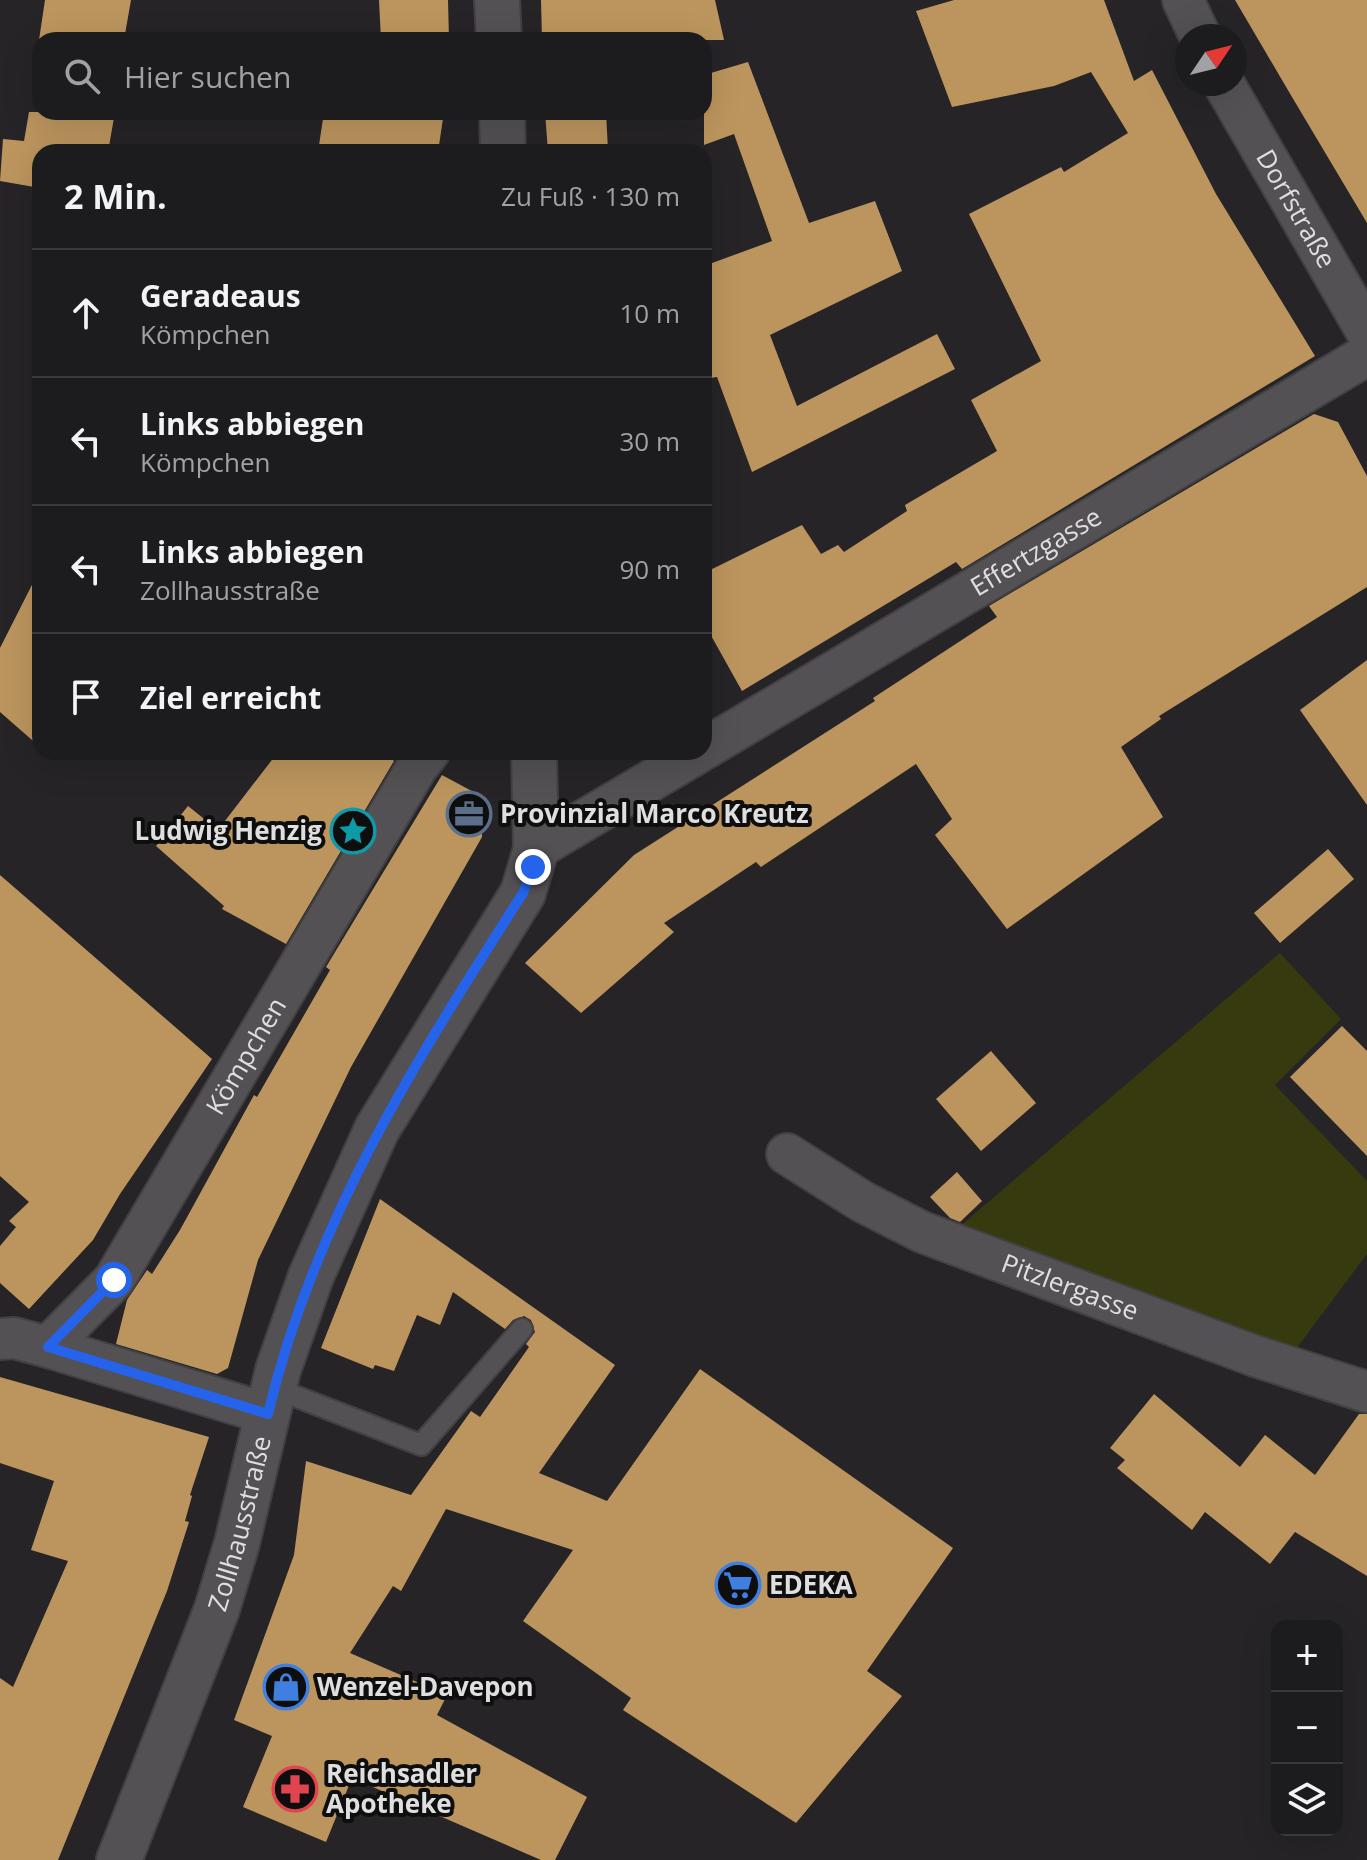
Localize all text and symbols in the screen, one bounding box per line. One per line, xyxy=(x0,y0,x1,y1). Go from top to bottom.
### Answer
north arrow xyxy=(1175,24,1247,96)
search box xyxy=(32,32,712,120)
icon: search xyxy=(60,54,104,98)
text: Hier suchen xyxy=(124,56,291,97)
street label: Dorfstraße xyxy=(1248,142,1345,274)
text: 2 Min. xyxy=(64,173,167,219)
text: Zu Fuß · 130 m xyxy=(501,178,680,214)
text: Geradeaus xyxy=(140,275,301,316)
icon: ahead xyxy=(64,291,108,335)
text: 10 m xyxy=(619,295,680,331)
text: Kömpchen xyxy=(140,316,270,352)
text: Links abbiegen xyxy=(140,403,365,444)
icon: left xyxy=(64,419,108,463)
text: 30 m xyxy=(619,423,680,459)
text: Kömpchen xyxy=(140,444,270,480)
street label: Effertzgasse xyxy=(963,498,1108,604)
text: Links abbiegen xyxy=(140,531,365,572)
icon: left xyxy=(64,547,108,591)
text: 90 m xyxy=(619,551,680,587)
text: Zollhausstraße xyxy=(140,572,320,608)
icon: arrive xyxy=(64,675,108,719)
text: Ziel erreicht xyxy=(140,677,321,718)
office icon: Provinzial Marco Kreutz xyxy=(445,790,493,838)
place label: Provinzial Marco Kreutz xyxy=(500,795,809,831)
place icon: Ludwig Henzig xyxy=(329,807,377,855)
place label: Ludwig Henzig xyxy=(134,812,322,848)
route end xyxy=(515,849,551,885)
street label: Kömpchen xyxy=(197,990,294,1121)
street label: Pitzlergasse xyxy=(997,1244,1144,1328)
route start xyxy=(96,1262,132,1298)
street label: Zollhausstraße xyxy=(198,1432,279,1615)
supermarket icon: EDEKA xyxy=(714,1561,762,1609)
place label: EDEKA xyxy=(769,1566,853,1602)
map controls xyxy=(1271,1620,1343,1836)
button: + xyxy=(1271,1620,1343,1692)
shop icon: Wenzel-Davepon xyxy=(262,1663,310,1711)
place label: Wenzel-Davepon xyxy=(317,1668,534,1704)
button: − xyxy=(1271,1692,1343,1764)
place label: Reichsadler Apotheke xyxy=(326,1755,477,1821)
button: layers xyxy=(1271,1764,1343,1836)
pharmacy icon: Reichsadler Apotheke xyxy=(271,1765,319,1813)

